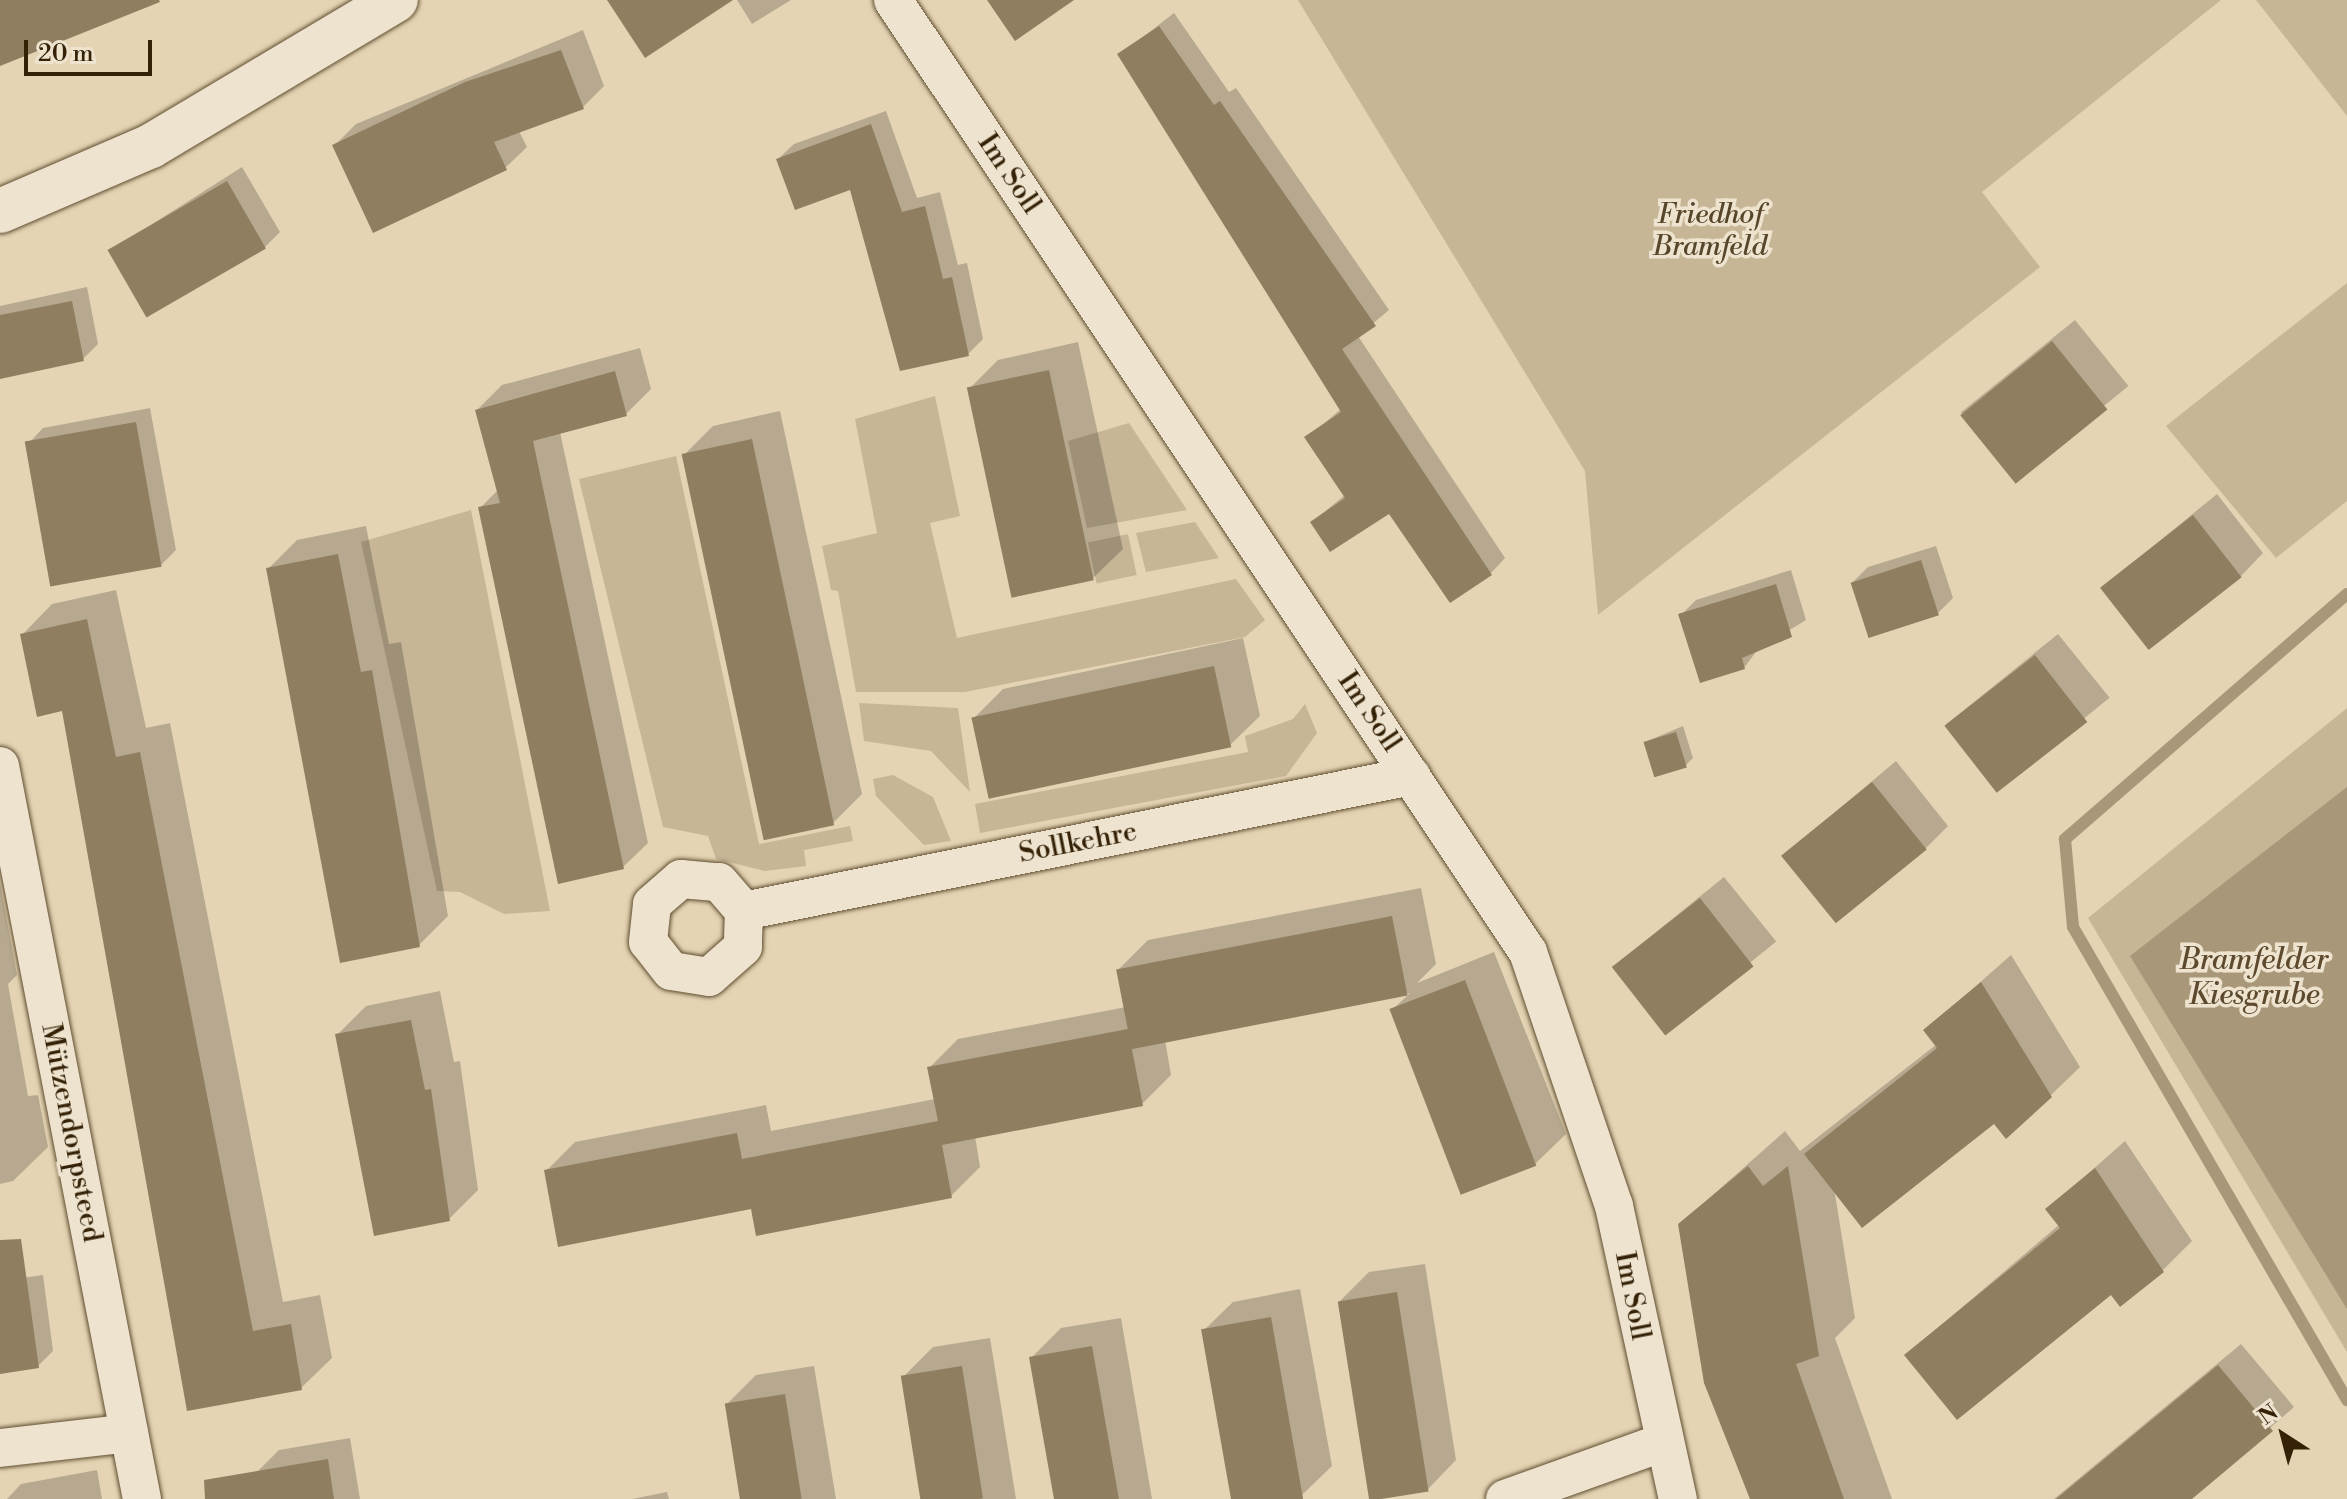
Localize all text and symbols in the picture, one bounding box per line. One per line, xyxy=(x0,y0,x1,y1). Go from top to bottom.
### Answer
scale bar xyxy=(28,24,156,74)
text: 20 m xyxy=(38,39,94,69)
street label: Im Soll xyxy=(970,128,1048,220)
park label: Friedhof Bramfeld xyxy=(1653,198,1767,264)
street label: Im Soll xyxy=(1330,666,1408,758)
street label: Sollkehre xyxy=(1016,815,1140,871)
water label: Bramfelder Kiesgrube xyxy=(2179,942,2329,1012)
street label: Mützendorpsteed xyxy=(33,1021,109,1245)
street label: Im Soll xyxy=(1607,1249,1657,1343)
north arrow xyxy=(2243,1395,2323,1475)
text: N xyxy=(2254,1399,2284,1431)

